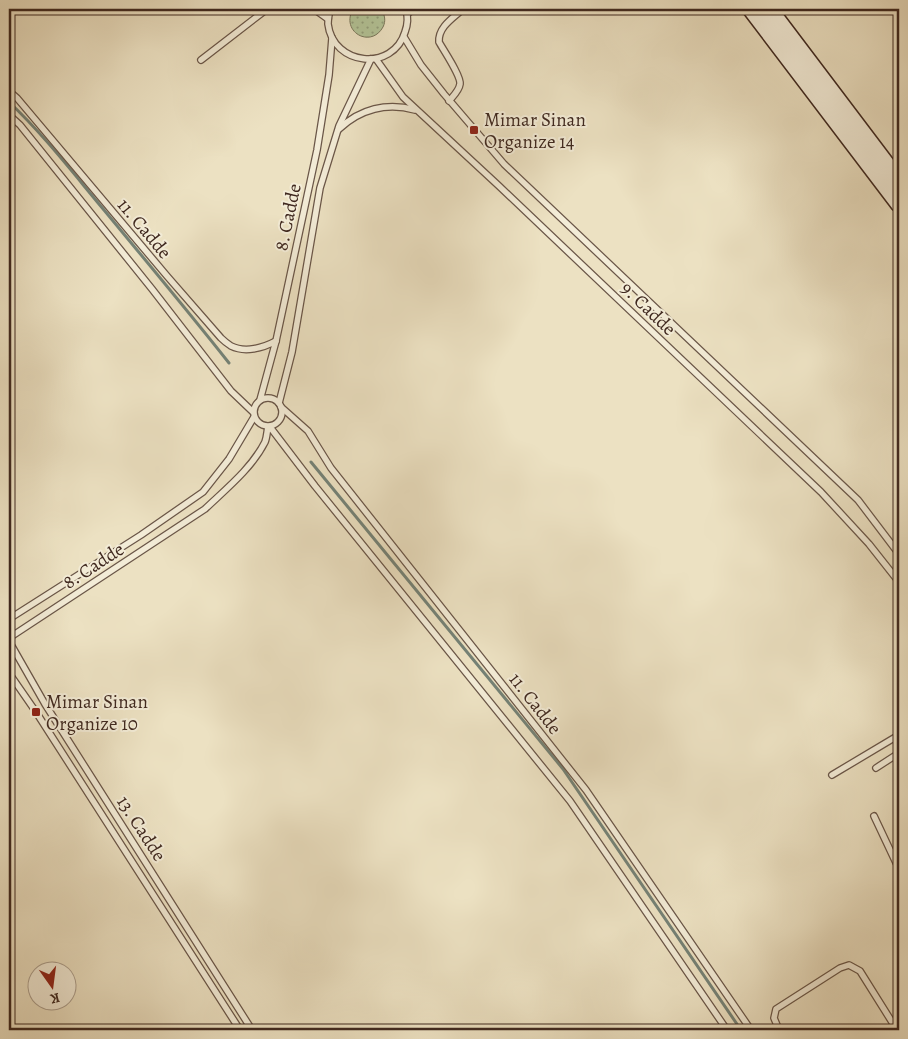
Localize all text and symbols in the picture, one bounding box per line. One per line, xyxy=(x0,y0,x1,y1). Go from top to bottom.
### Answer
place label: Mimar Sinan Organize 14 xyxy=(484,107,586,155)
marker: Mimar Sinan Organize 14 xyxy=(468,124,480,136)
street label: 8. Cadde xyxy=(268,181,308,253)
street label: 11. Cadde xyxy=(111,193,177,265)
street label: 9. Cadde xyxy=(615,276,682,342)
street label: 8. Cadde xyxy=(58,536,129,595)
street label: 11. Cadde xyxy=(503,667,568,740)
place label: Mimar Sinan Organize 10 xyxy=(46,689,148,737)
marker: Mimar Sinan Organize 10 xyxy=(30,706,42,718)
street label: 13. Cadde xyxy=(110,791,172,866)
north arrow xyxy=(28,962,78,1012)
text: K xyxy=(47,988,62,1009)

